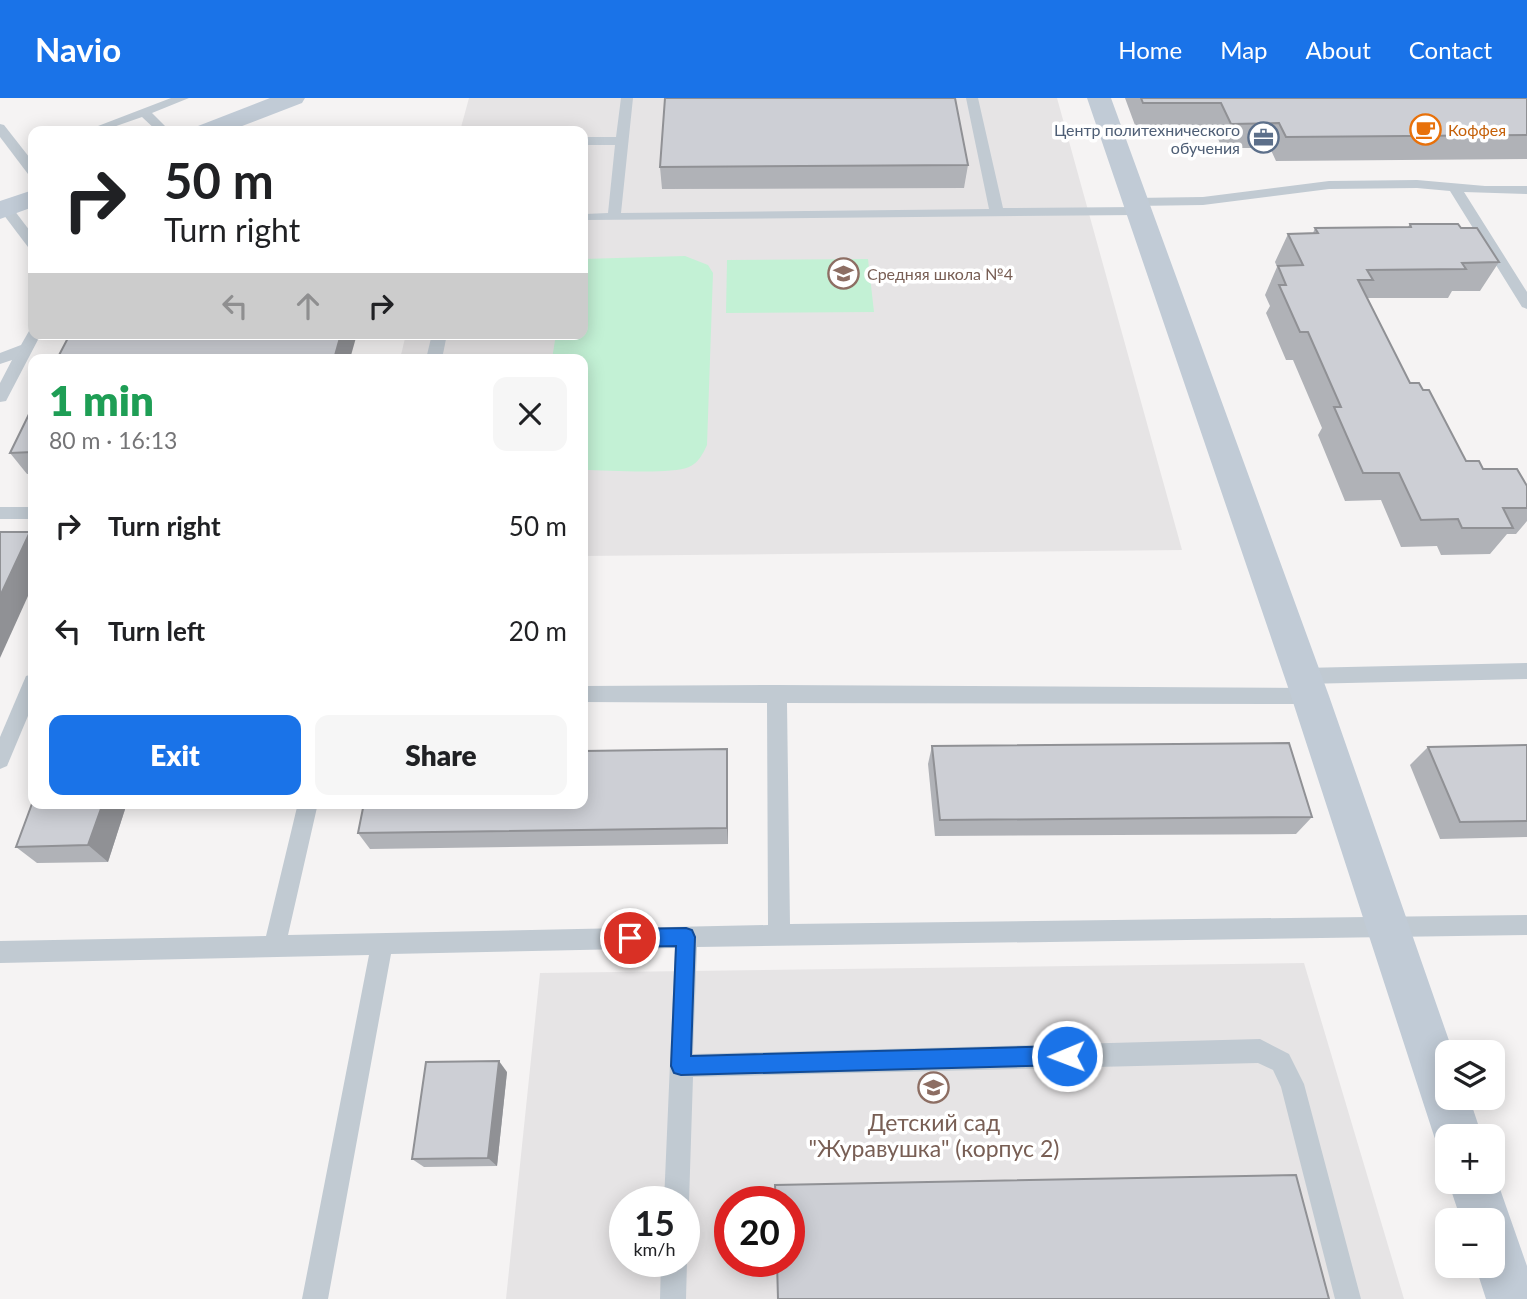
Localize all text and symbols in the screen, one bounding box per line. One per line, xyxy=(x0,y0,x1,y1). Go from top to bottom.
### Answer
text: Navio xyxy=(35,29,121,69)
text: Home xyxy=(1118,35,1182,64)
text: Map xyxy=(1220,35,1268,64)
text: About xyxy=(1306,35,1371,64)
text: Contact xyxy=(1409,35,1492,64)
cafe icon: Коффея xyxy=(1408,112,1442,146)
place label: Центр политехнического обучения xyxy=(1054,120,1240,157)
place label: Коффея xyxy=(1448,120,1506,139)
office icon: Центр политехнического обучения xyxy=(1246,121,1280,155)
text: 50 m xyxy=(164,151,274,209)
icon: right xyxy=(49,154,140,245)
text: Turn right xyxy=(164,210,300,249)
school or university icon: Средняя школа №4 xyxy=(827,256,861,290)
place label: Средняя школа №4 xyxy=(867,264,1013,283)
icon: left xyxy=(216,287,254,325)
icon: ahead xyxy=(289,287,327,325)
icon: right xyxy=(362,287,400,325)
text: 1 min xyxy=(49,375,154,425)
button: close xyxy=(493,377,567,451)
text: 80 m · 16:13 xyxy=(49,426,177,454)
icon: right xyxy=(49,507,87,545)
text: Turn right xyxy=(108,510,221,542)
text: 50 m xyxy=(509,510,567,542)
icon: left xyxy=(49,612,87,650)
text: Turn left xyxy=(108,615,205,647)
text: 20 m xyxy=(509,615,567,647)
button: Exit xyxy=(49,715,301,795)
button: Share xyxy=(315,715,567,795)
pin xyxy=(600,908,660,968)
icon: arrive xyxy=(611,919,649,957)
position arrow xyxy=(1030,1019,1104,1093)
map controls xyxy=(1435,1040,1505,1278)
button: layers xyxy=(1435,1040,1505,1110)
school or university icon: Детский сад "Журавушка" (корпус 2) xyxy=(917,1071,951,1105)
place label: Детский сад "Журавушка" (корпус 2) xyxy=(809,1108,1059,1162)
button: + xyxy=(1435,1124,1505,1194)
speed limit sign: 20 xyxy=(714,1186,805,1277)
text: 15 xyxy=(634,1201,675,1243)
button: − xyxy=(1435,1208,1505,1278)
text: km/h xyxy=(633,1238,676,1260)

